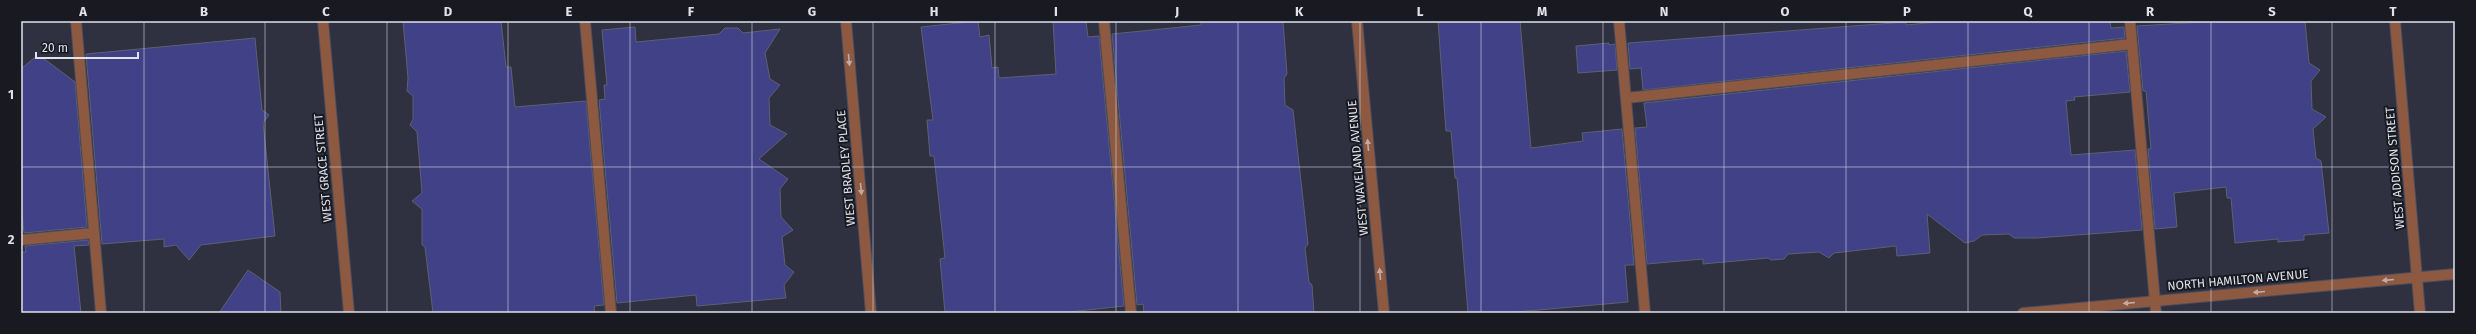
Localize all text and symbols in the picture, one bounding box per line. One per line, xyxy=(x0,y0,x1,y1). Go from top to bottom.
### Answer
text: A xyxy=(78,4,87,19)
text: B xyxy=(200,4,208,19)
text: C xyxy=(322,4,330,19)
text: D xyxy=(444,4,453,19)
text: E xyxy=(566,4,573,19)
text: F xyxy=(688,4,695,19)
text: G xyxy=(808,4,816,19)
text: H xyxy=(930,4,938,19)
text: I xyxy=(1054,4,1058,19)
text: J xyxy=(1174,4,1179,19)
text: K xyxy=(1295,4,1304,19)
text: L xyxy=(1417,4,1424,19)
text: M xyxy=(1537,4,1547,19)
text: N xyxy=(1660,4,1668,19)
text: O xyxy=(1781,4,1790,19)
text: P xyxy=(1903,4,1911,19)
text: Q xyxy=(2024,4,2034,19)
text: R xyxy=(2146,4,2155,19)
text: S xyxy=(2268,4,2276,19)
text: T xyxy=(2389,4,2397,19)
scale bar xyxy=(36,34,138,60)
text: 20 m xyxy=(42,41,68,55)
one-way arrow xyxy=(846,54,853,66)
text: 1 xyxy=(8,87,14,102)
street label: WEST WAVELAND AVENUE xyxy=(1345,100,1371,236)
street label: WEST ADDISON STREET xyxy=(2383,105,2407,230)
street label: WEST BRADLEY PLACE xyxy=(834,110,858,226)
street label: WEST GRACE STREET xyxy=(311,113,335,223)
one-way arrow xyxy=(1365,139,1372,151)
one-way arrow xyxy=(857,183,864,195)
text: 2 xyxy=(8,232,15,247)
street label: NORTH HAMILTON AVENUE xyxy=(2167,267,2309,293)
one-way arrow xyxy=(1377,268,1383,280)
one-way arrow xyxy=(2382,277,2394,283)
one-way arrow xyxy=(2253,288,2265,295)
one-way arrow xyxy=(2123,300,2135,307)

